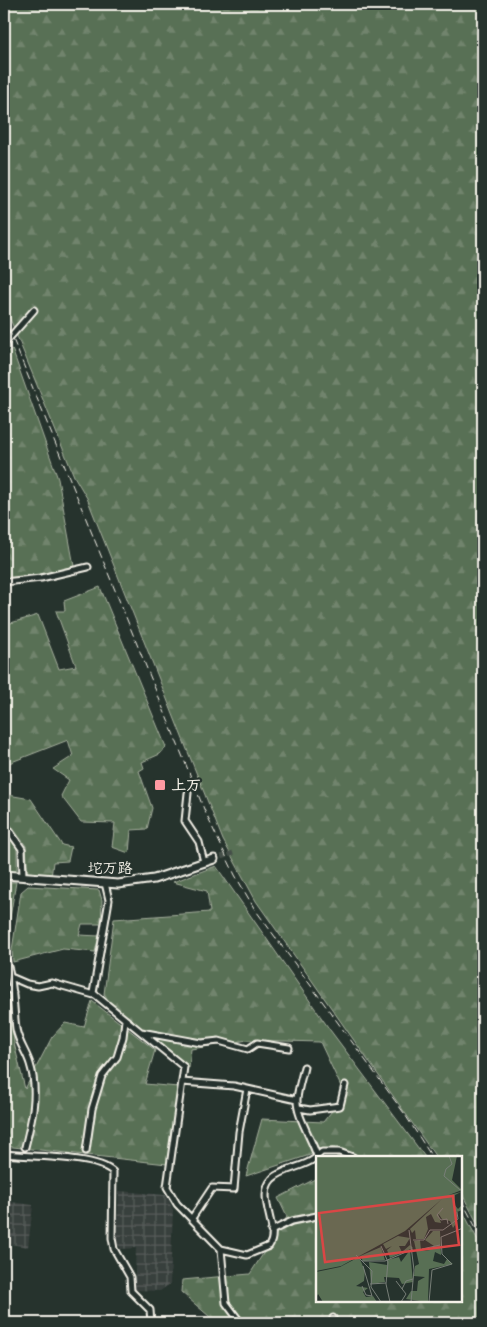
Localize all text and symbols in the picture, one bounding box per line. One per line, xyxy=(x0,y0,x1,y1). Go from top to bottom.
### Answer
place label: 上万 xyxy=(171,774,201,794)
marker: 上万 xyxy=(153,778,167,792)
street label: 坨万路 xyxy=(87,857,133,877)
inset map xyxy=(316,1156,462,1302)

